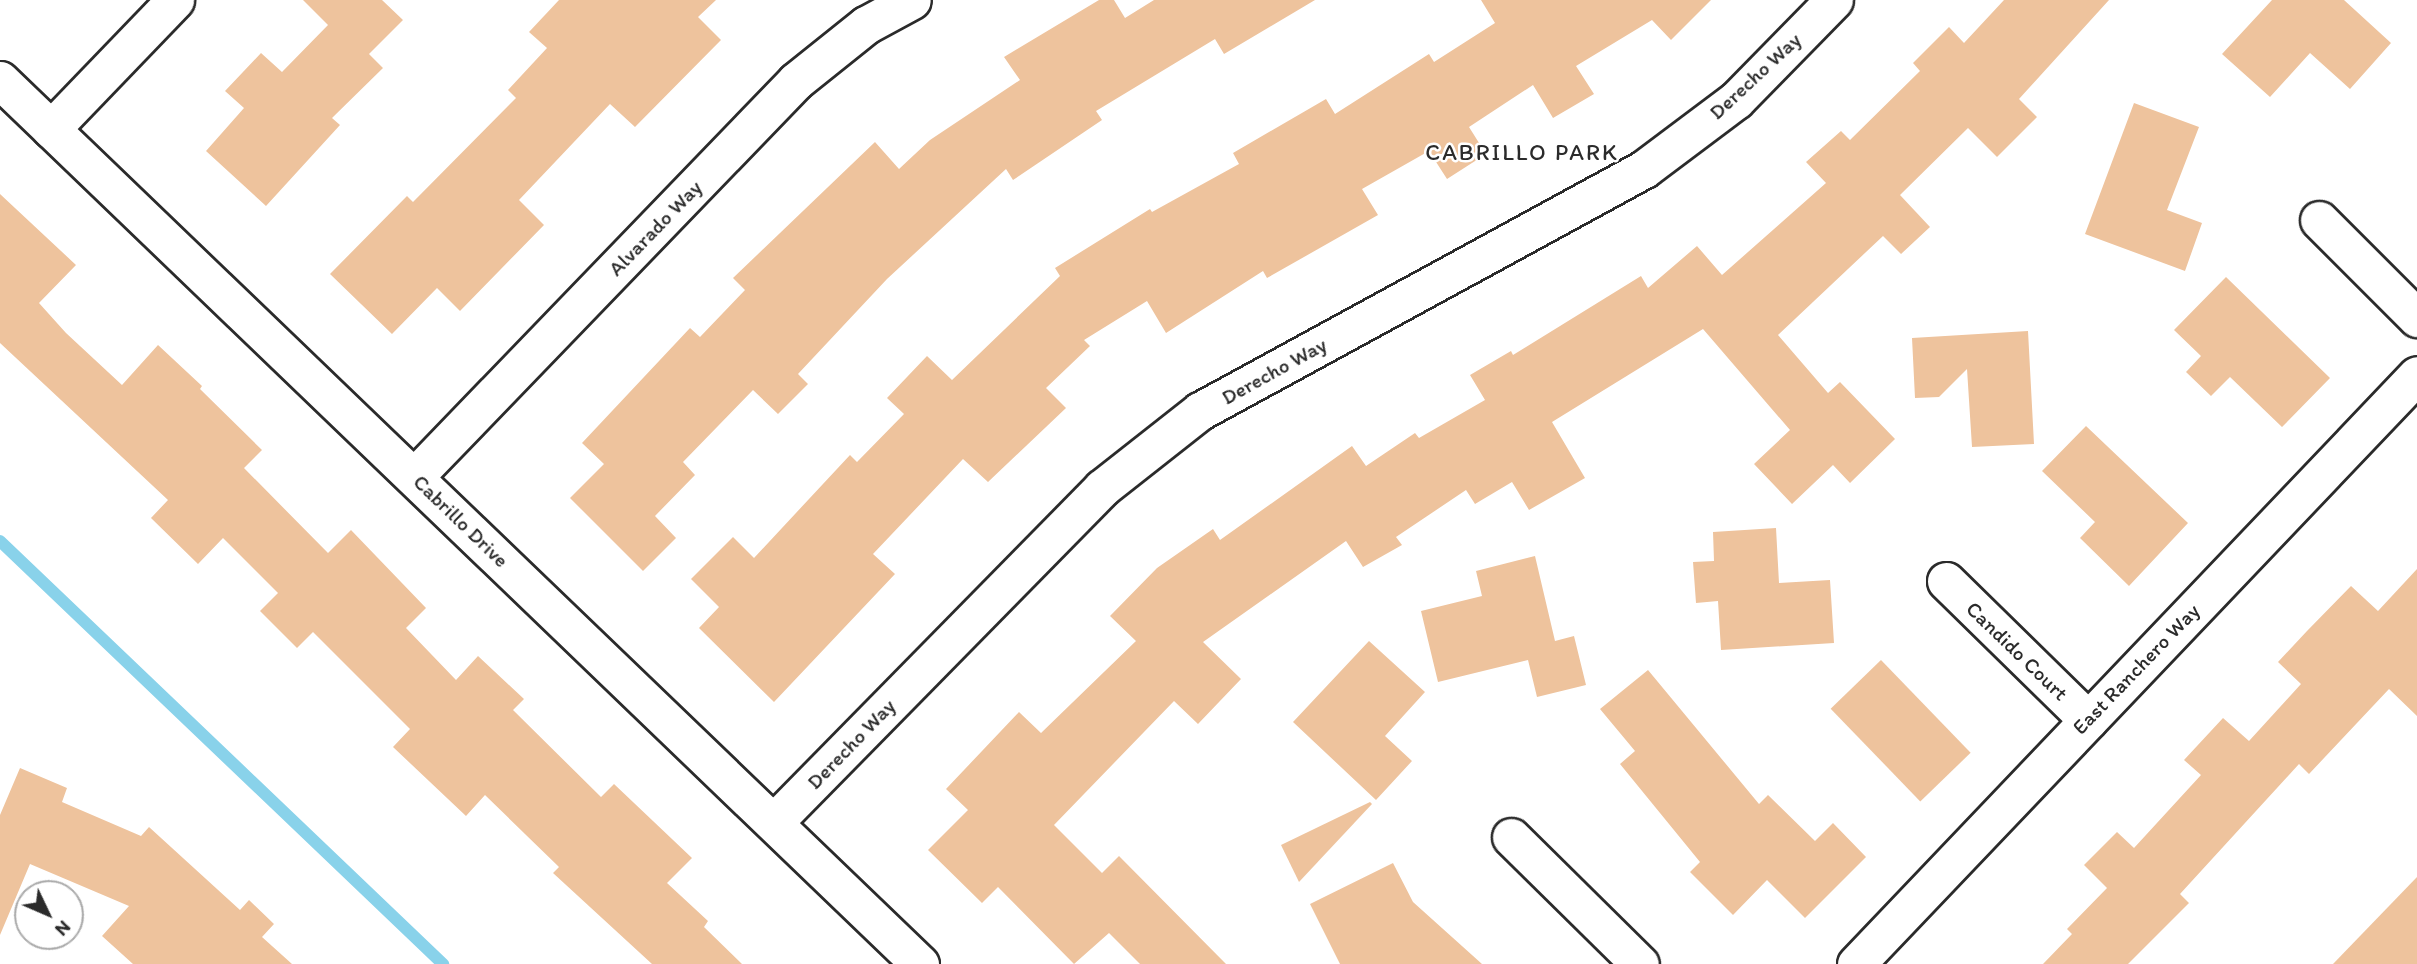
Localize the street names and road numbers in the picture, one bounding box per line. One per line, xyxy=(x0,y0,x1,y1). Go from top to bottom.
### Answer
street label: Derecho Way xyxy=(1704,27,1806,125)
street label: Alvarado Way xyxy=(603,175,707,281)
street label: Derecho Way xyxy=(1217,332,1331,410)
street label: Cabrillo Drive xyxy=(408,469,514,573)
street label: Candido Court xyxy=(1961,596,2073,706)
street label: East Ranchero Way xyxy=(2067,598,2205,740)
street label: Derecho Way xyxy=(802,693,900,795)

